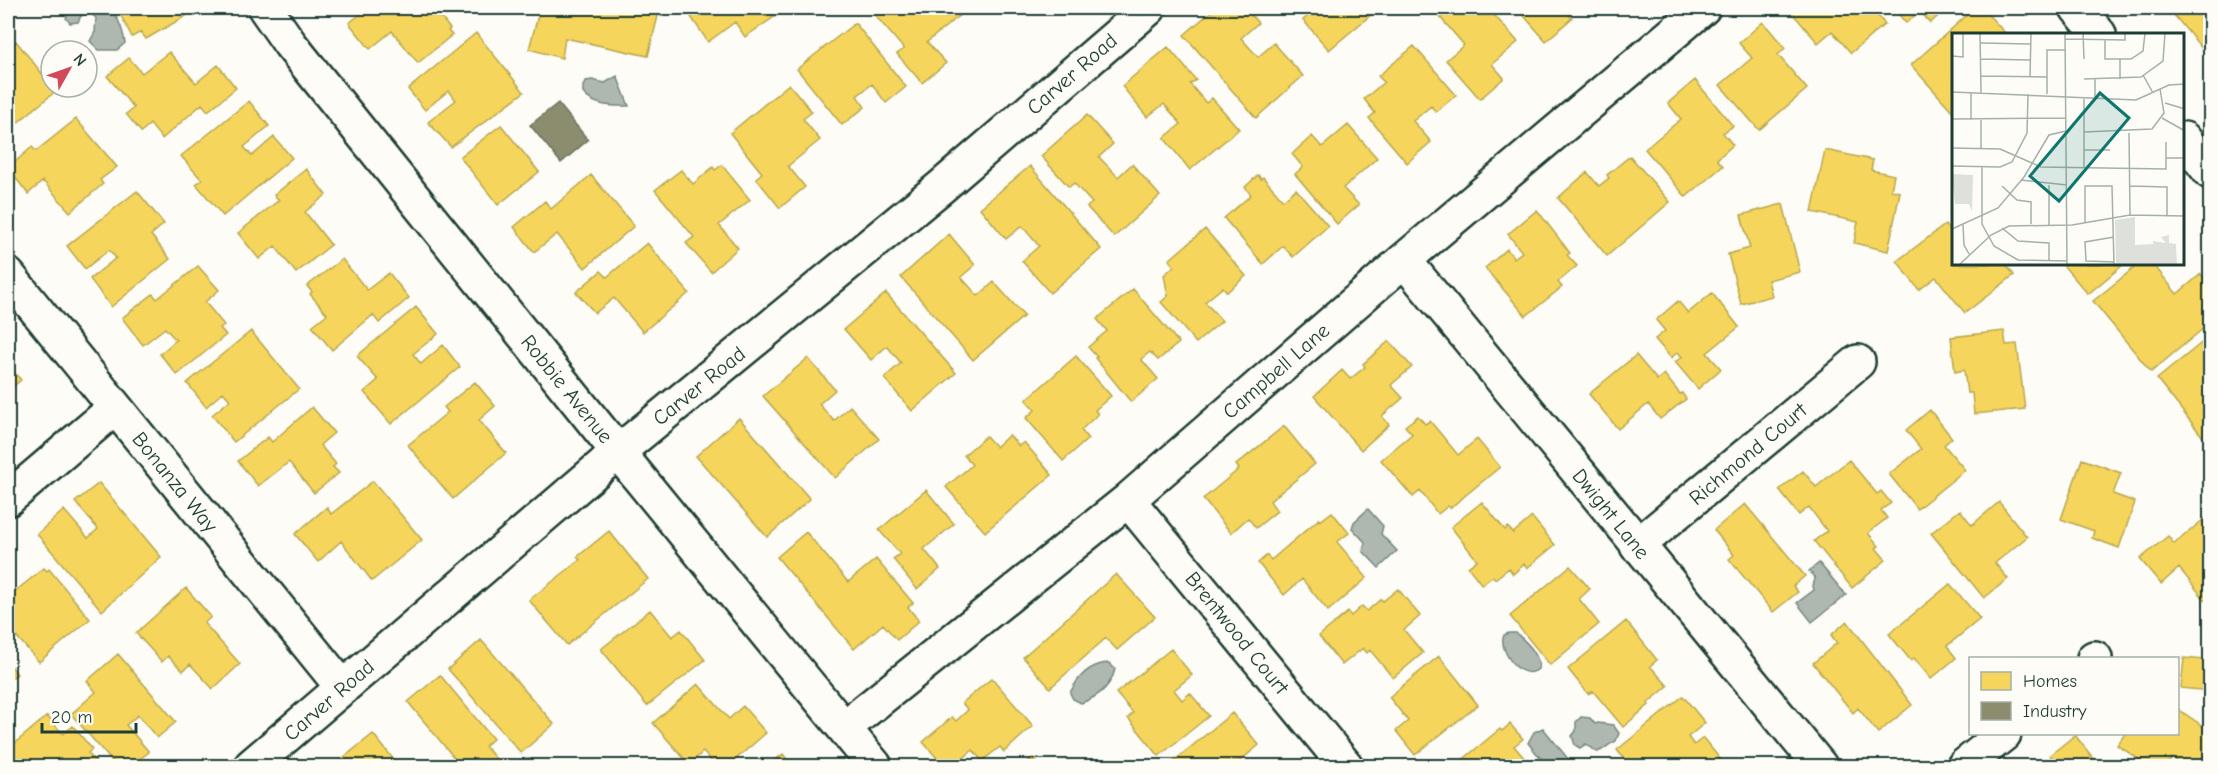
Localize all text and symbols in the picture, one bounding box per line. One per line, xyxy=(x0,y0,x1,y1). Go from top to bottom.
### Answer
street label: Carver Road xyxy=(1022,28,1122,120)
inset map xyxy=(1952,33,2185,266)
north arrow xyxy=(39,39,99,99)
text: N xyxy=(69,50,90,70)
street label: Campbell Lane xyxy=(1218,318,1334,424)
street label: Robbie Avenue xyxy=(516,330,618,448)
street label: Carver Road xyxy=(648,342,750,430)
street label: Richmond Court xyxy=(1684,397,1812,510)
street label: Bonanza Way xyxy=(127,427,223,537)
street label: Dwight Lane xyxy=(1567,464,1655,564)
street label: Brentwood Court xyxy=(1180,567,1294,700)
street label: Carver Road xyxy=(279,654,379,746)
legend xyxy=(1969,657,2179,735)
text: Homes xyxy=(2023,671,2077,692)
scale bar xyxy=(42,696,136,734)
text: Industry xyxy=(2023,701,2088,722)
text: 20 m xyxy=(51,707,92,728)

